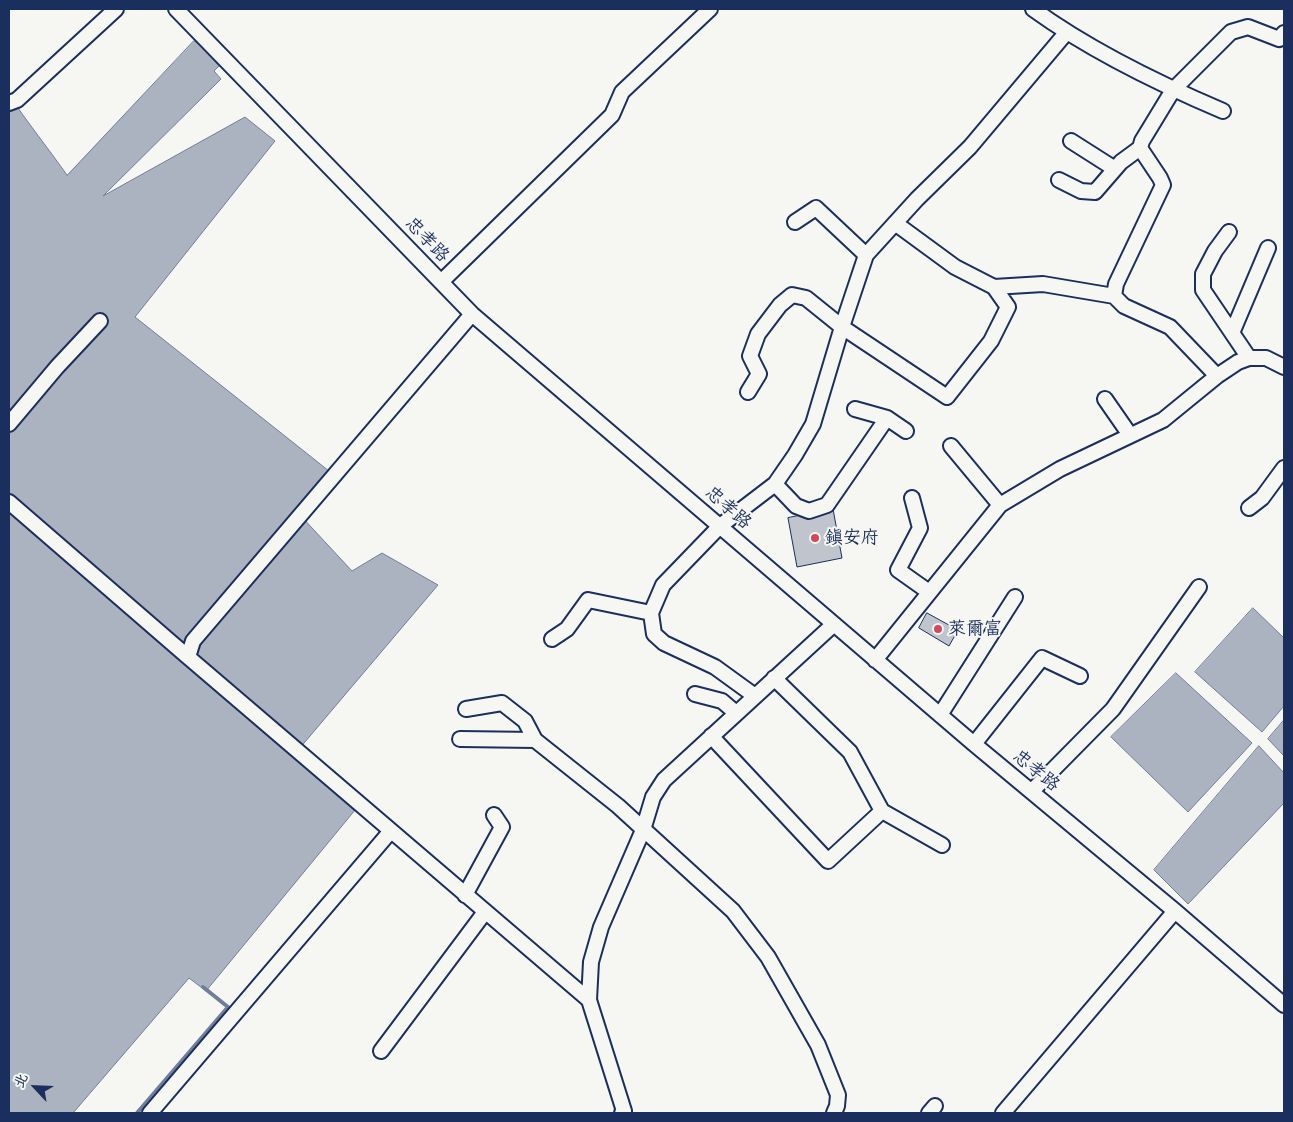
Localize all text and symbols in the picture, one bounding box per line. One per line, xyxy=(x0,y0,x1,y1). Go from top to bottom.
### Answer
street label: 忠孝路 xyxy=(400,213,454,267)
street label: 忠孝路 xyxy=(701,482,755,534)
place label: 鎮安府 xyxy=(825,527,879,549)
marker: 鎮安府 xyxy=(809,532,821,544)
place label: 萊爾富 xyxy=(948,618,1002,640)
marker: 萊爾富 xyxy=(932,623,944,635)
street label: 忠孝路 xyxy=(1008,746,1064,796)
north arrow xyxy=(10,1062,60,1112)
text: 北 xyxy=(10,1071,32,1090)

